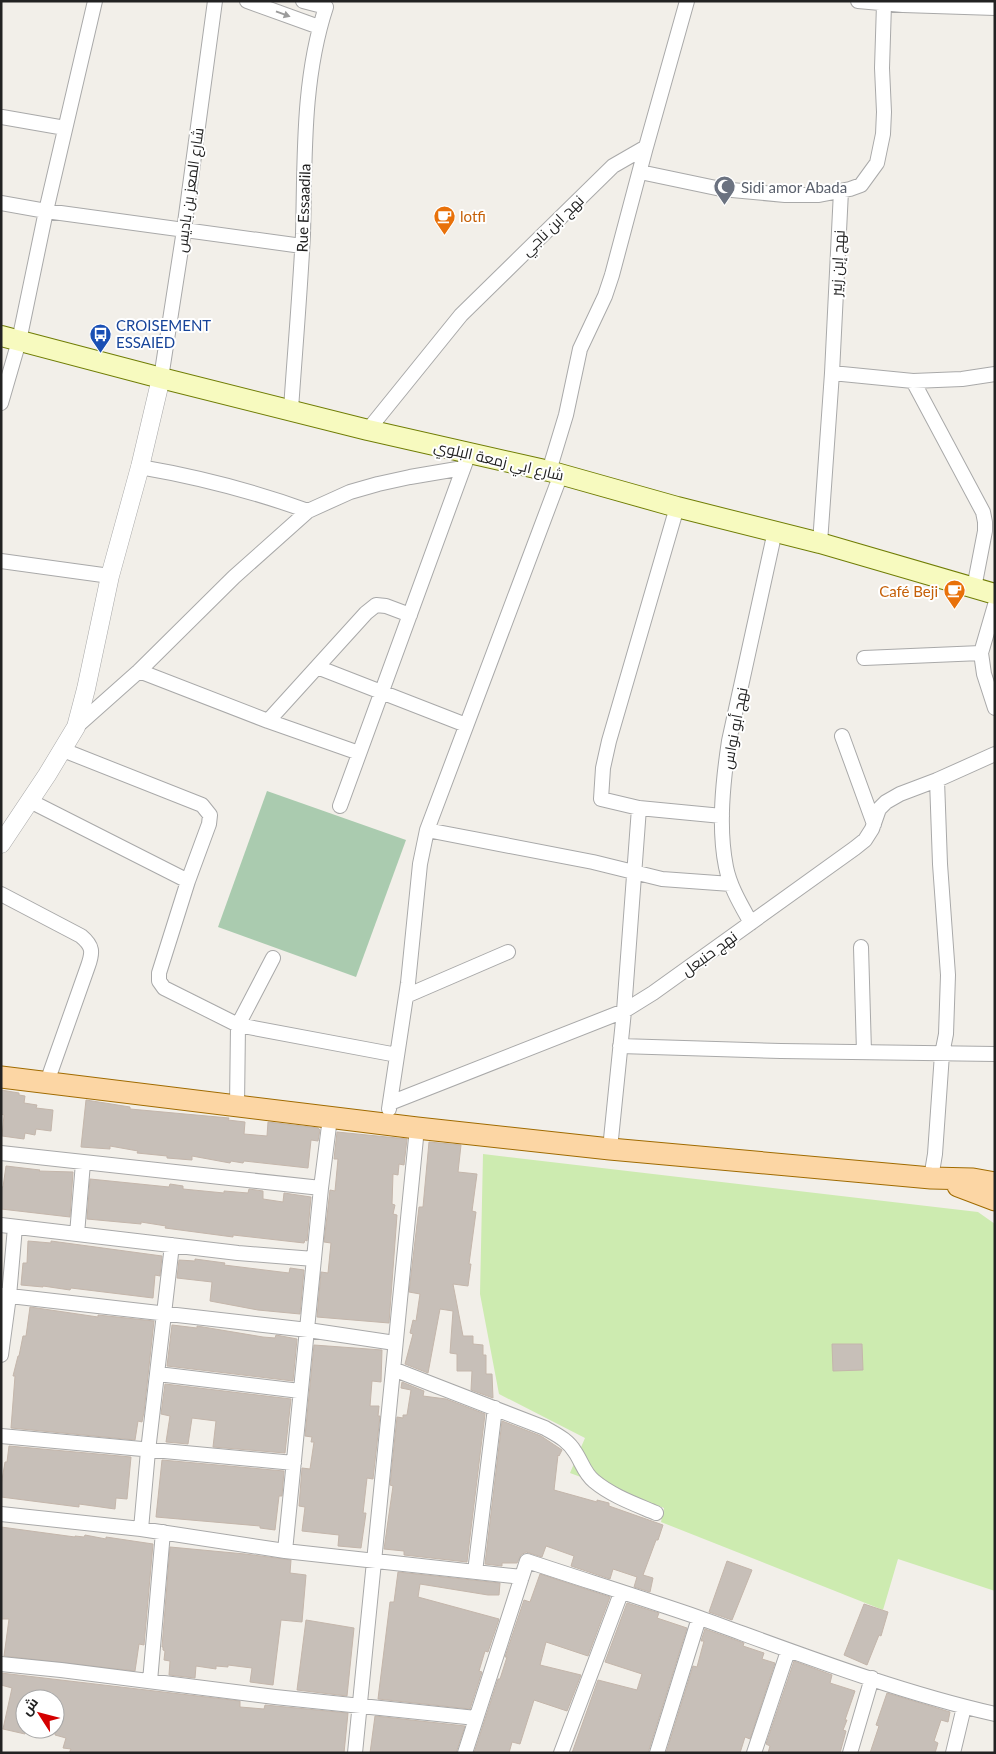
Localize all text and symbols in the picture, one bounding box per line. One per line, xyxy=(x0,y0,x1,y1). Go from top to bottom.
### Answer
one-way arrow xyxy=(276,10,291,18)
street label: شارع المعز بن باديس xyxy=(171,126,210,254)
street label: Rue Essaadila xyxy=(292,163,314,253)
mosque icon: Sidi amor Abada xyxy=(713,175,737,206)
place label: Sidi amor Abada xyxy=(741,178,847,196)
street label: نهج ابن ناجي xyxy=(517,191,590,262)
cafe icon: lotfi xyxy=(432,204,456,235)
place label: lotfi xyxy=(460,207,486,225)
street label: نهج إبن زبير xyxy=(826,229,851,298)
place label: CROISEMENT ESSAIED xyxy=(116,316,211,351)
bus stop icon: CROISEMENT ESSAIED xyxy=(88,322,112,353)
street label: شارع ابي زمعة البلوي xyxy=(431,436,566,488)
cafe icon: Café Beji xyxy=(942,579,966,610)
place label: Café Beji xyxy=(879,582,938,600)
street label: نهج أبو نواس xyxy=(717,686,754,771)
street label: نهج حنبعل xyxy=(678,927,742,982)
north arrow xyxy=(15,1689,65,1739)
text: ش xyxy=(17,1694,42,1719)

